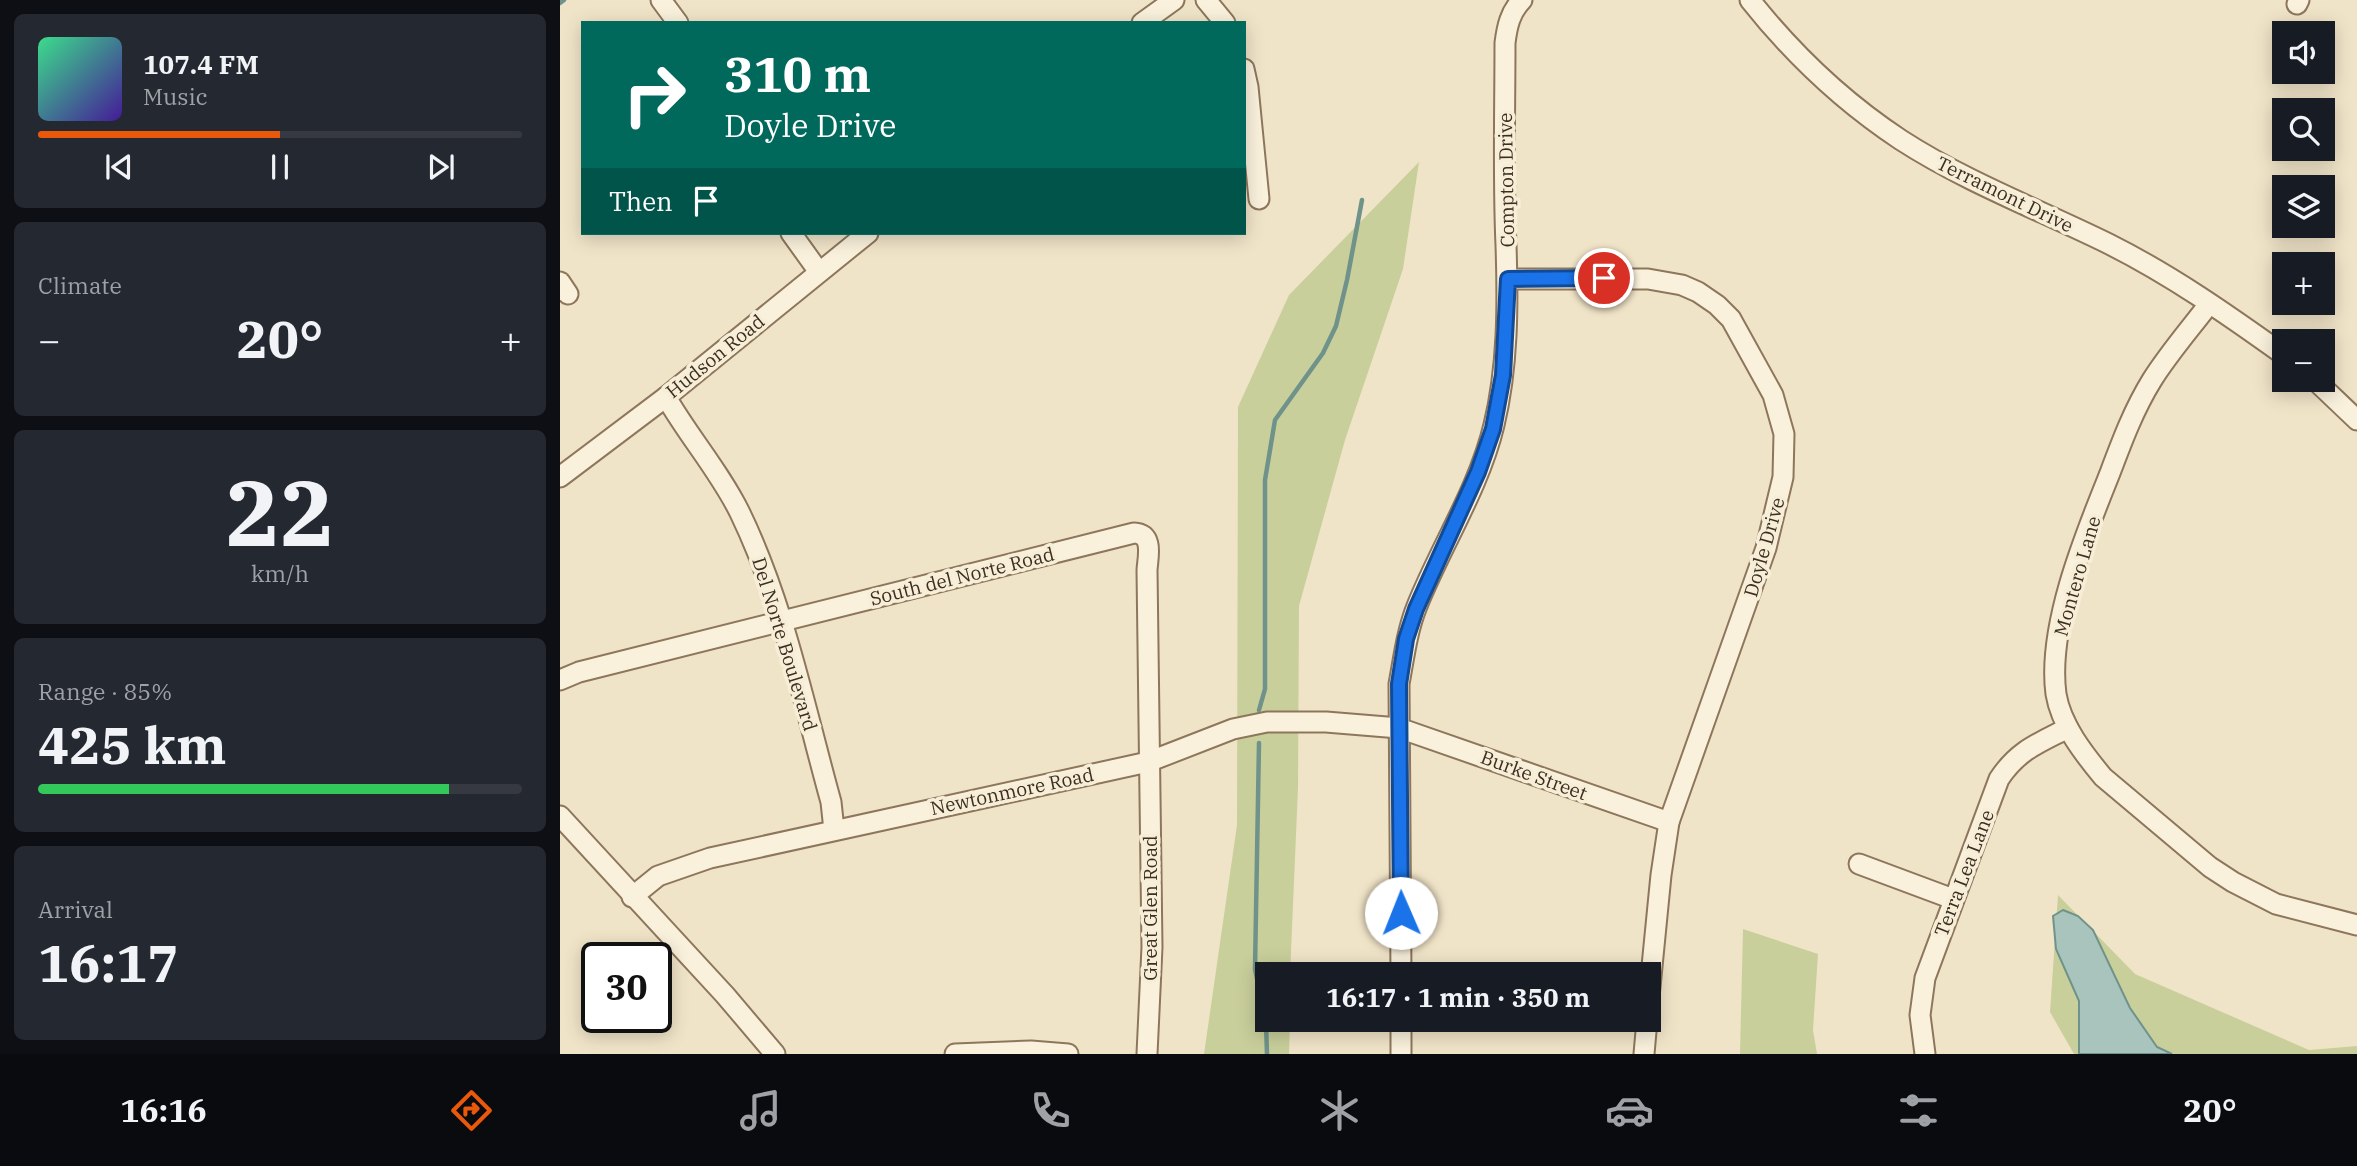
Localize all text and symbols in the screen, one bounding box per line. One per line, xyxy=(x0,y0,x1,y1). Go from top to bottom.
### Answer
map controls xyxy=(2272,21,2335,392)
button: sound xyxy=(2272,21,2335,84)
text: 310 m xyxy=(724,42,871,105)
text: 107.4 FM xyxy=(143,47,259,81)
icon: right xyxy=(609,49,700,140)
text: Music xyxy=(143,81,208,111)
button: search xyxy=(2272,98,2335,161)
text: Doyle Drive xyxy=(724,104,897,146)
street label: Compton Drive xyxy=(1493,113,1519,247)
icon: previous xyxy=(100,148,138,186)
icon: pause xyxy=(261,148,299,186)
icon: next xyxy=(422,148,460,186)
street label: Terramont Drive xyxy=(1933,151,2077,237)
button: layers xyxy=(2272,175,2335,238)
icon: arrive xyxy=(687,182,725,220)
text: Then xyxy=(609,184,673,218)
pin xyxy=(1574,248,1634,308)
button: + xyxy=(2272,252,2335,315)
icon: arrive xyxy=(1585,259,1623,297)
text: Climate xyxy=(38,270,122,300)
text: 20° xyxy=(237,305,323,372)
street label: Hudson Road xyxy=(661,309,769,403)
text: − xyxy=(38,315,61,364)
text: + xyxy=(499,315,522,364)
button: − xyxy=(2272,329,2335,392)
text: 22 xyxy=(225,453,335,571)
street label: Doyle Drive xyxy=(1738,494,1790,600)
street label: Montero Lane xyxy=(2048,513,2106,639)
street label: South del Norte Road xyxy=(867,541,1057,611)
street label: Del Norte Boulevard xyxy=(747,554,823,734)
text: km/h xyxy=(251,558,309,588)
text: Range · 85% xyxy=(38,676,172,706)
text: 425 km xyxy=(38,711,227,778)
street label: Burke Street xyxy=(1478,745,1591,805)
street label: Newtonmore Road xyxy=(928,762,1096,820)
street label: Terra Lea Lane xyxy=(1929,806,1999,940)
street label: Great Glen Road xyxy=(1138,835,1162,981)
position arrow xyxy=(1364,876,1438,950)
text: Arrival xyxy=(38,894,113,924)
text: 16:17 xyxy=(38,929,179,996)
speed limit sign: 30 xyxy=(581,942,672,1033)
text: 16:17 · 1 min · 350 m xyxy=(1326,980,1590,1014)
icon: directions xyxy=(447,1086,496,1135)
icon: music xyxy=(736,1086,785,1135)
icon: phone xyxy=(1026,1086,1075,1135)
icon: climate xyxy=(1315,1086,1364,1135)
icon: car xyxy=(1605,1086,1654,1135)
icon: filters xyxy=(1894,1086,1943,1135)
text: 16:16 xyxy=(120,1089,207,1131)
text: 20° xyxy=(2183,1089,2237,1131)

